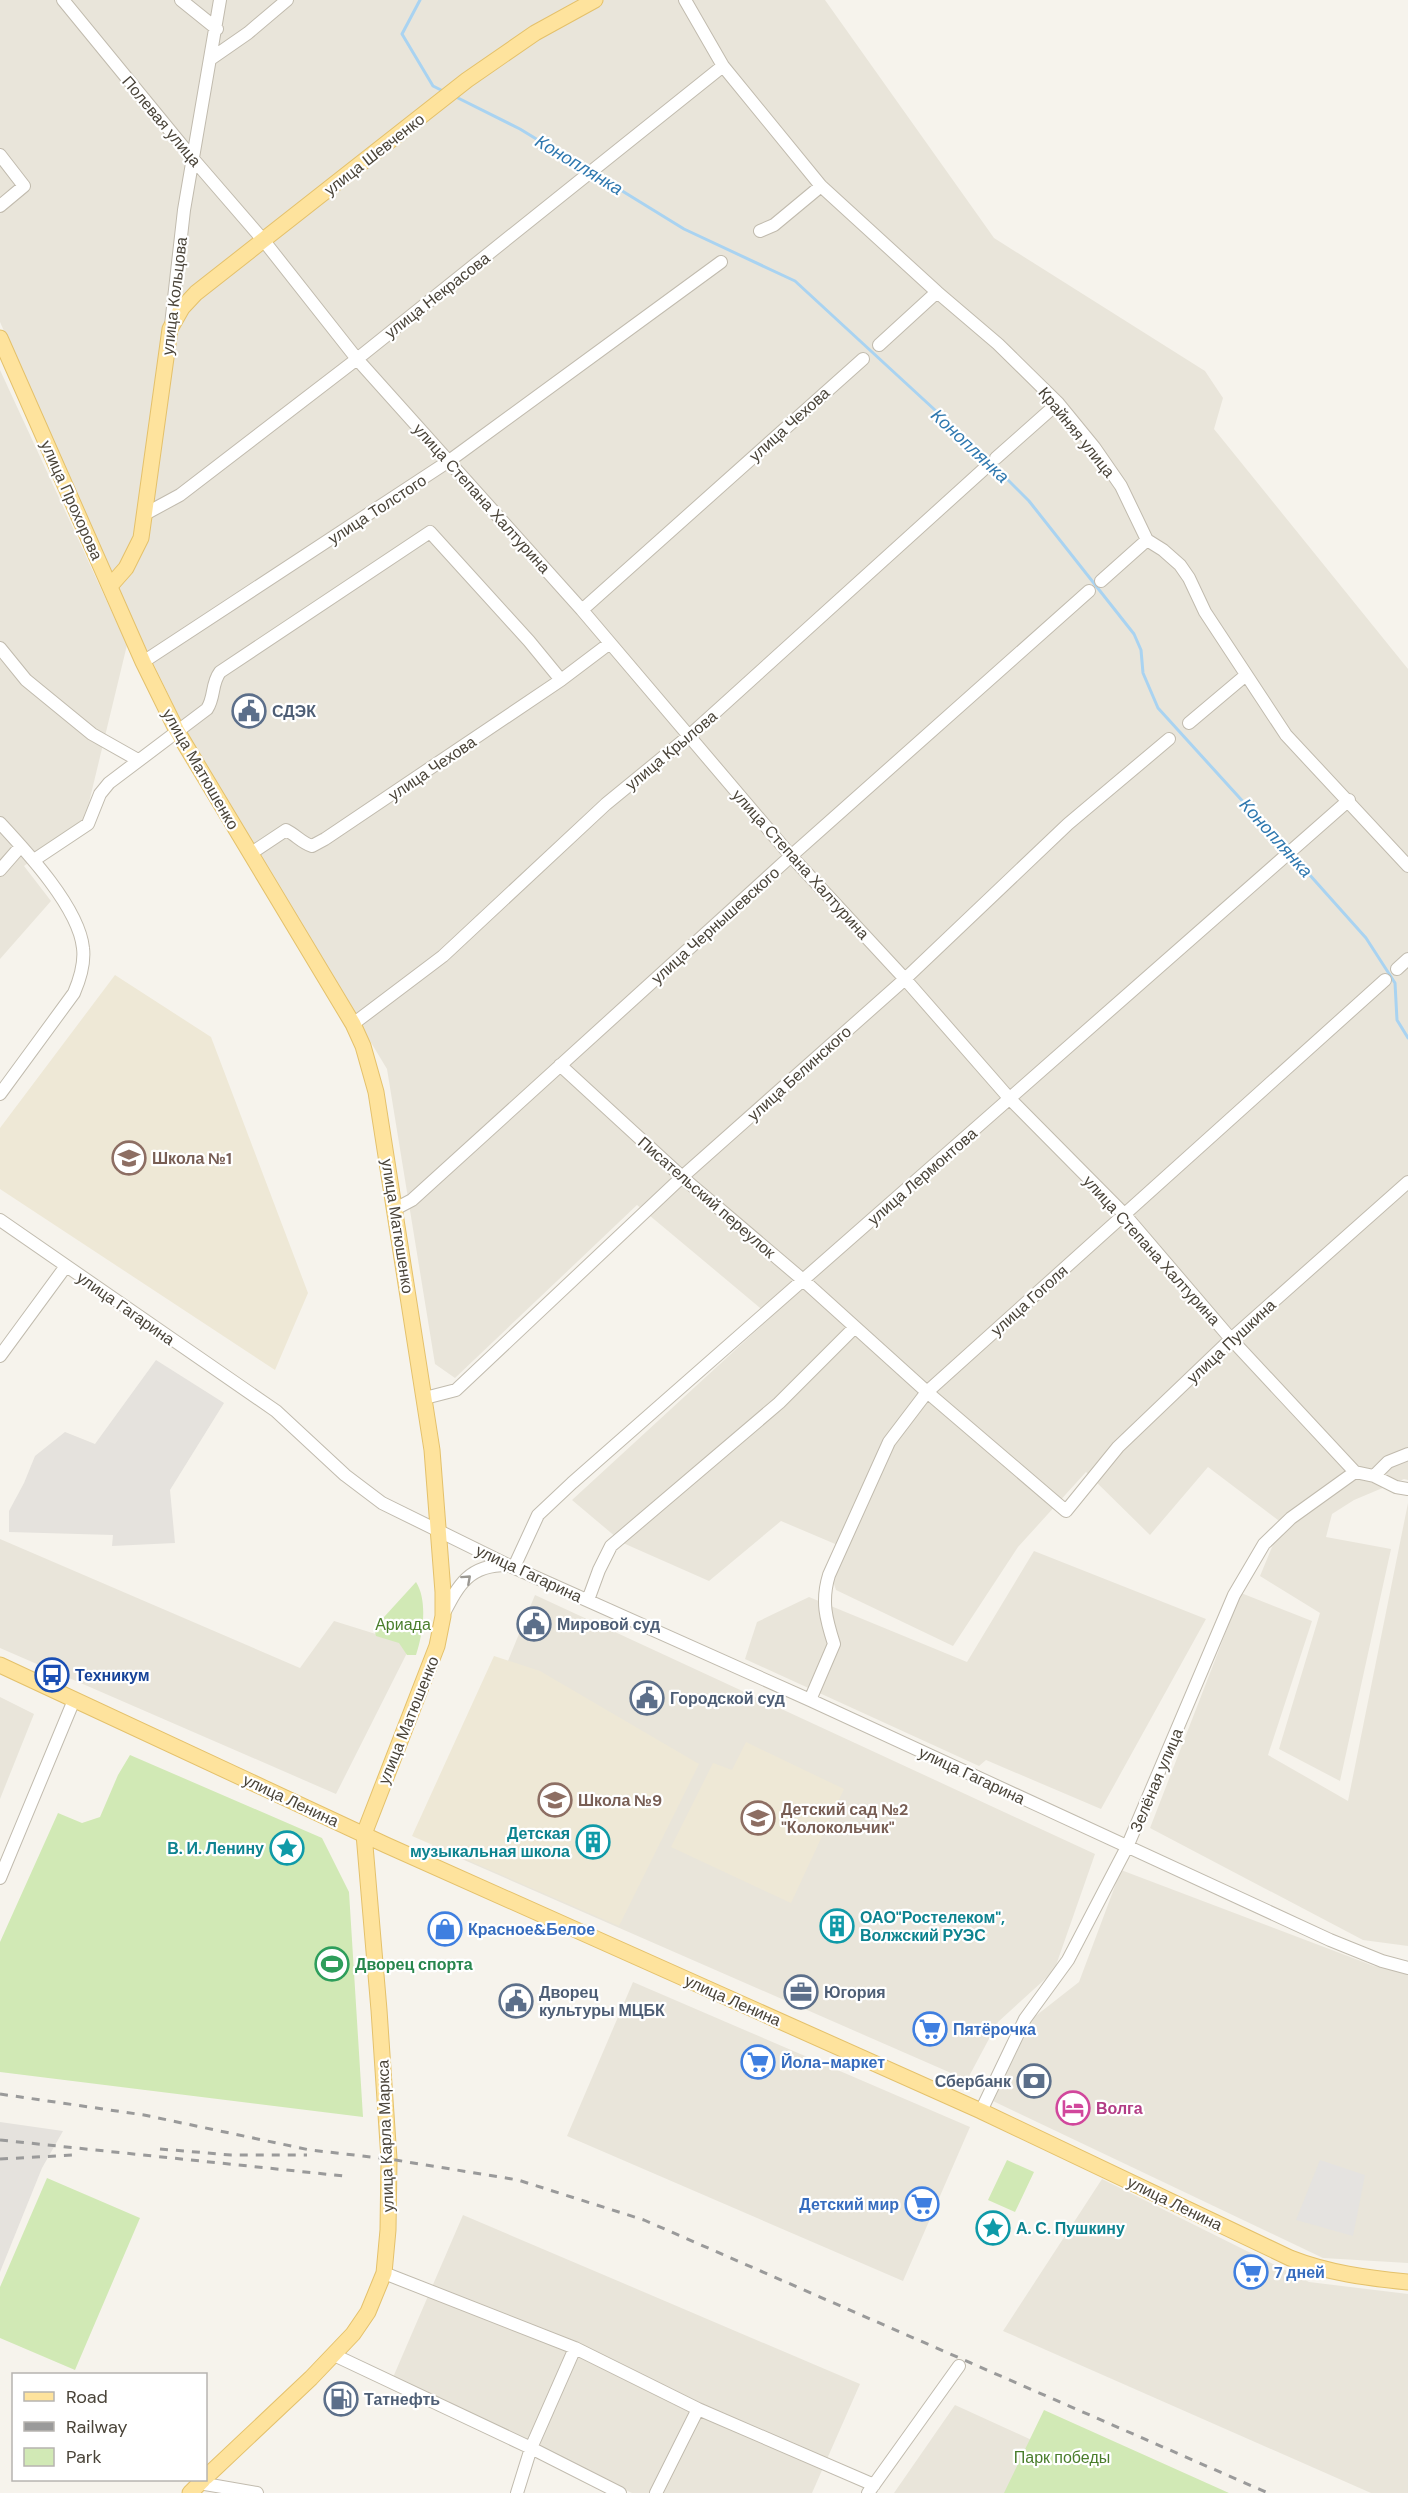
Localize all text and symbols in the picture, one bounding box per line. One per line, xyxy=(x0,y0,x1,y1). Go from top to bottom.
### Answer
street label: Полевая улица xyxy=(117,72,206,171)
street label: улица Шевченко xyxy=(320,109,429,200)
water label: Коноплянка xyxy=(531,129,627,201)
street label: улица Кольцова xyxy=(157,236,192,356)
street label: улица Некрасова xyxy=(380,248,494,343)
street label: улица Чехова xyxy=(745,383,834,466)
street label: Крайняя улица xyxy=(1034,383,1120,482)
water label: Коноплянка xyxy=(926,404,1014,488)
street label: улица Степана Халтурина xyxy=(409,419,555,578)
street label: улица Прохорова xyxy=(36,437,107,564)
street label: улица Толстого xyxy=(324,470,430,549)
public building icon: СДЭК xyxy=(231,693,267,729)
place label: СДЭК xyxy=(272,701,316,722)
street label: улица Матюшенко xyxy=(157,705,244,834)
street label: улица Крылова xyxy=(621,706,722,795)
street label: улица Чехова xyxy=(384,731,480,805)
street label: улица Степана Халтурина xyxy=(728,785,874,944)
water label: Коноплянка xyxy=(1234,793,1318,883)
street label: улица Чернышевского xyxy=(647,862,784,989)
street label: улица Белинского xyxy=(743,1021,856,1126)
street label: улица Лермонтова xyxy=(863,1123,982,1230)
street label: Писательский переулок xyxy=(634,1132,781,1264)
school or university icon: Школа №1 xyxy=(111,1140,147,1176)
place label: Школа №1 xyxy=(152,1148,232,1169)
street label: улица Матюшенко xyxy=(376,1157,419,1295)
street label: улица Степана Халтурина xyxy=(1079,1171,1225,1330)
street label: улица Гоголя xyxy=(986,1260,1072,1341)
street label: улица Гагарина xyxy=(73,1267,179,1350)
street label: улица Пушкина xyxy=(1182,1295,1280,1388)
street label: улица Гагарина xyxy=(472,1540,585,1607)
one-way arrow xyxy=(460,1575,471,1586)
public building icon: Мировой суд xyxy=(516,1606,552,1642)
park label: Ариада xyxy=(375,1614,431,1635)
place label: Мировой суд xyxy=(557,1614,660,1635)
street label: улица Матюшенко xyxy=(373,1653,444,1787)
bus stop icon: Техникум xyxy=(34,1657,70,1693)
place label: Техникум xyxy=(75,1665,150,1686)
public building icon: Городской суд xyxy=(629,1680,665,1716)
place label: Городской суд xyxy=(670,1688,785,1709)
street label: Зелёная улица xyxy=(1125,1725,1188,1835)
street label: улица Гагарина xyxy=(915,1742,1028,1809)
street label: улица Ленина xyxy=(240,1769,342,1832)
school or university icon: Школа №9 xyxy=(537,1782,573,1818)
place label: Школа №9 xyxy=(578,1790,662,1811)
place label: Детский сад №2 "Колокольчик" xyxy=(781,1799,908,1838)
school or university icon: Детский сад №2 "Колокольчик" xyxy=(740,1800,776,1836)
place label: Детская музыкальная школа xyxy=(410,1823,570,1862)
building icon: Детская музыкальная школа xyxy=(575,1824,611,1860)
place icon: В. И. Ленину xyxy=(269,1830,305,1866)
place label: В. И. Ленину xyxy=(167,1838,264,1859)
place label: ОАО"Ростелеком", Волжский РУЭС xyxy=(860,1907,1005,1946)
building icon: ОАО"Ростелеком", Волжский РУЭС xyxy=(819,1908,855,1944)
shop icon: Красное&Белое xyxy=(427,1911,463,1947)
place label: Красное&Белое xyxy=(468,1919,595,1940)
sports icon: Дворец спорта xyxy=(314,1946,350,1982)
place label: Дворец спорта xyxy=(355,1954,473,1975)
street label: улица Ленина xyxy=(681,1970,784,2031)
office icon: Югория xyxy=(783,1974,819,2010)
place label: Дворец культуры МЦБК xyxy=(539,1982,665,2021)
place label: Югория xyxy=(824,1982,886,2003)
public building icon: Дворец культуры МЦБК xyxy=(498,1983,534,2019)
supermarket icon: Пятёрочка xyxy=(912,2011,948,2047)
place label: Пятёрочка xyxy=(953,2019,1036,2040)
supermarket icon: Йола-маркет xyxy=(740,2044,776,2080)
place label: Йола-маркет xyxy=(781,2052,885,2073)
street label: улица Карла Маркса xyxy=(372,2059,399,2213)
bank icon: Сбербанк xyxy=(1016,2063,1052,2099)
place label: Сбербанк xyxy=(935,2071,1012,2092)
hotel icon: Волга xyxy=(1055,2090,1091,2126)
place label: Волга xyxy=(1096,2098,1143,2119)
street label: улица Ленина xyxy=(1124,2171,1226,2236)
supermarket icon: Детский мир xyxy=(904,2186,940,2222)
place label: Детский мир xyxy=(799,2194,899,2215)
place icon: А. С. Пушкину xyxy=(975,2210,1011,2246)
place label: А. С. Пушкину xyxy=(1016,2218,1125,2239)
supermarket icon: 7 дней xyxy=(1233,2254,1269,2290)
place label: 7 дней xyxy=(1274,2262,1325,2283)
legend xyxy=(12,2373,207,2481)
fuel station icon: Татнефть xyxy=(323,2381,359,2417)
text: Road xyxy=(66,2385,108,2409)
place label: Татнефть xyxy=(364,2389,440,2410)
text: Railway xyxy=(66,2415,128,2439)
text: Park xyxy=(66,2445,102,2469)
park label: Парк победы xyxy=(1014,2447,1110,2468)

